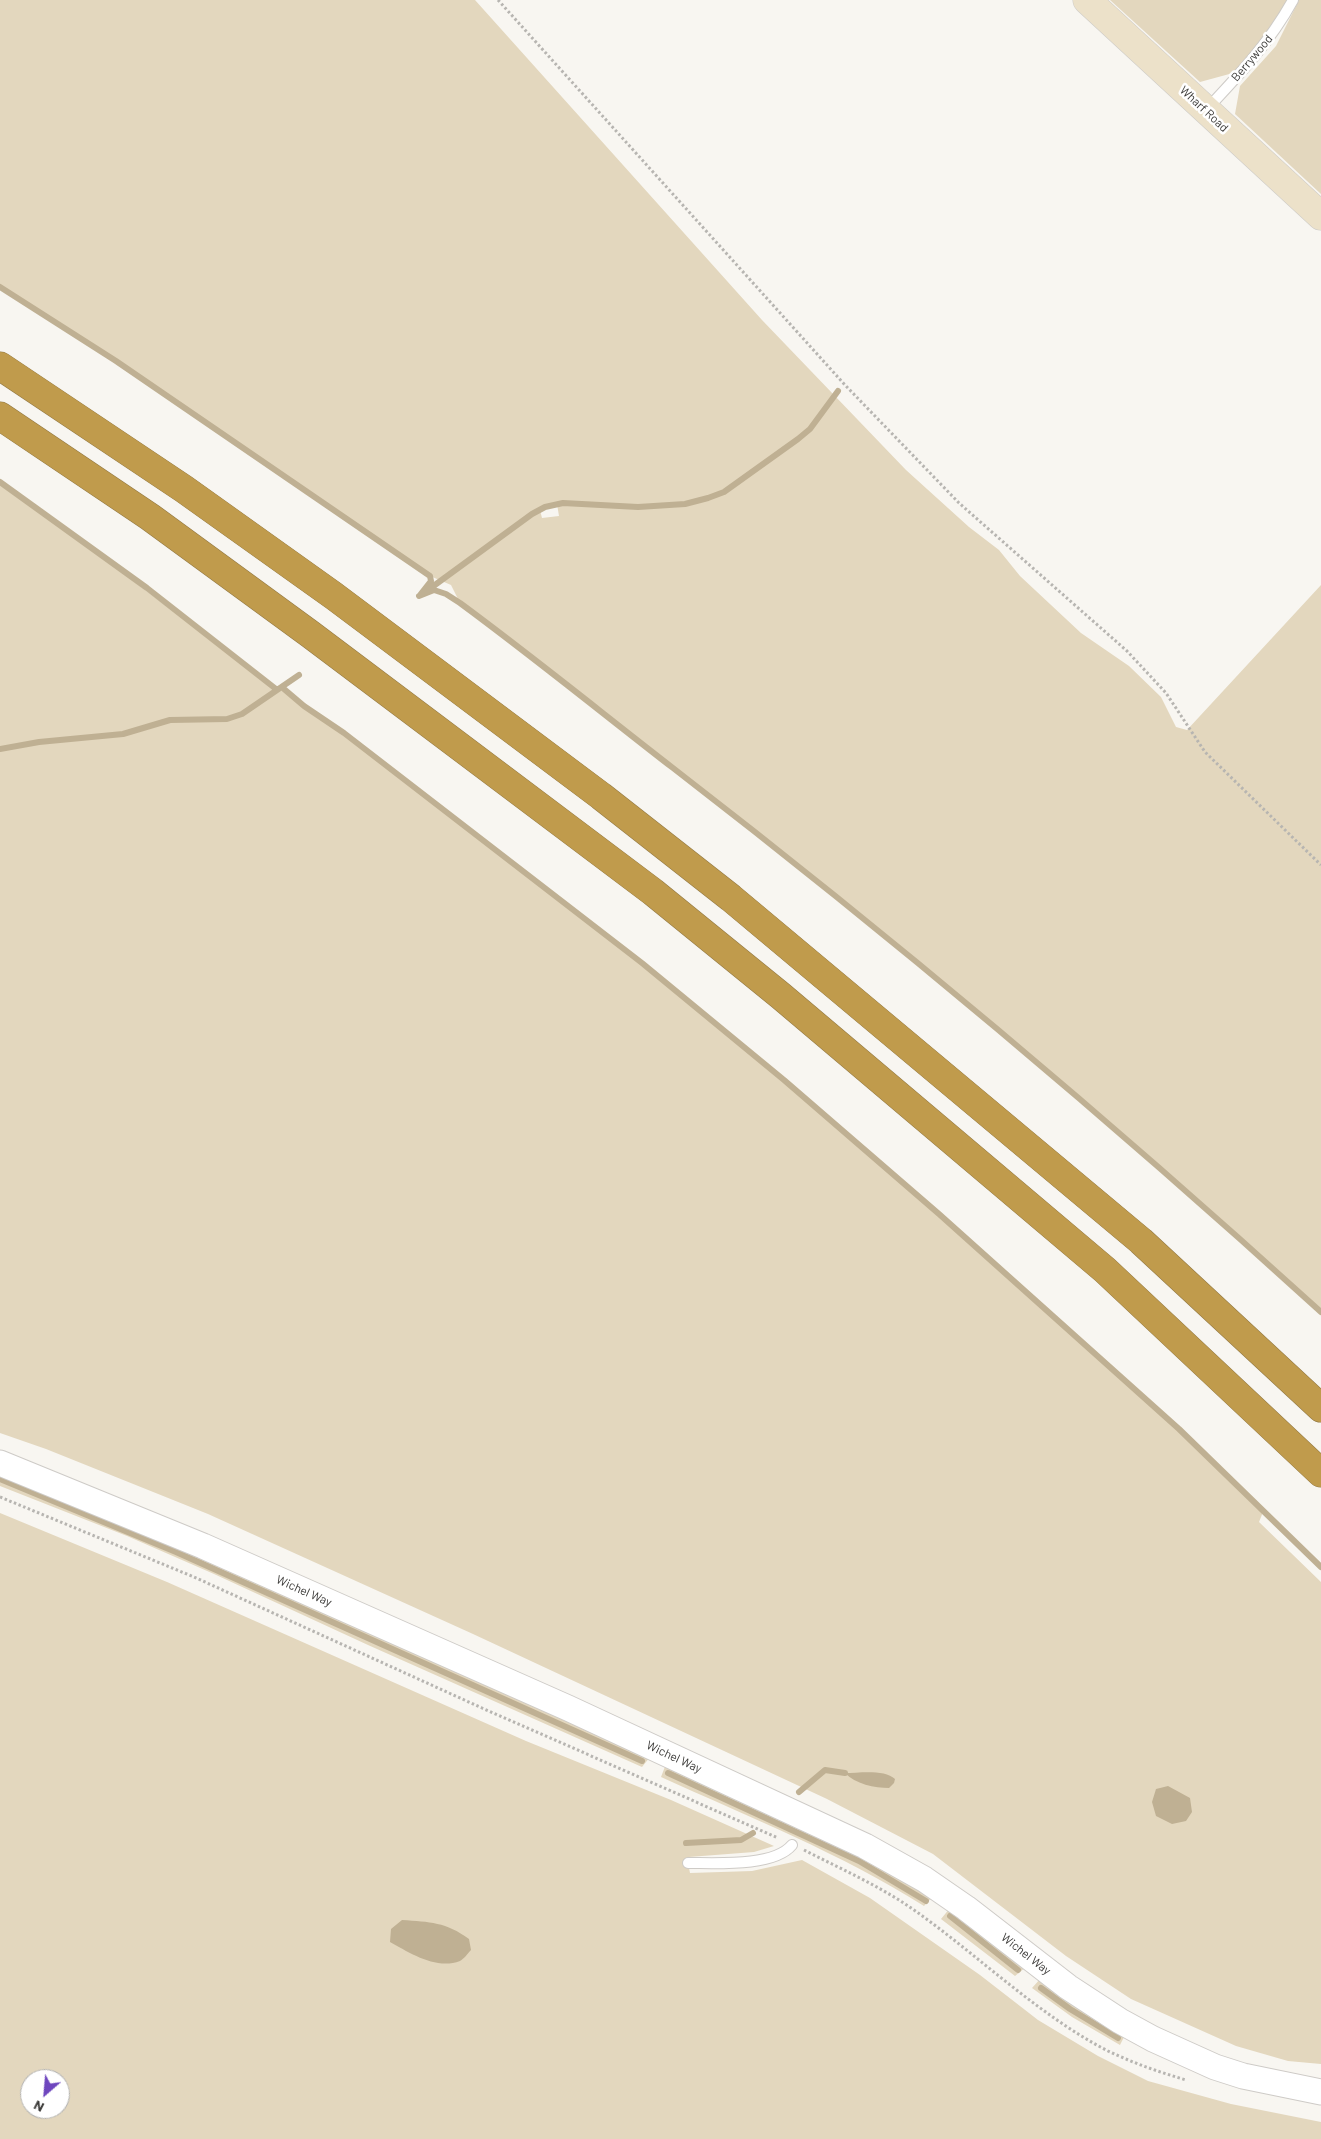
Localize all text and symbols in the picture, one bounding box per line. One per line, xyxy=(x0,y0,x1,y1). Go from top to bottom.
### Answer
street label: Berrywood xyxy=(1228,32,1276,84)
street label: Wharf Road xyxy=(1177,83,1231,135)
street label: Wichel Way xyxy=(274,1572,334,1610)
street label: Wichel Way xyxy=(644,1738,704,1776)
street label: Wichel Way xyxy=(998,1930,1054,1978)
north arrow xyxy=(20,2069,70,2119)
text: N xyxy=(30,2097,46,2117)

